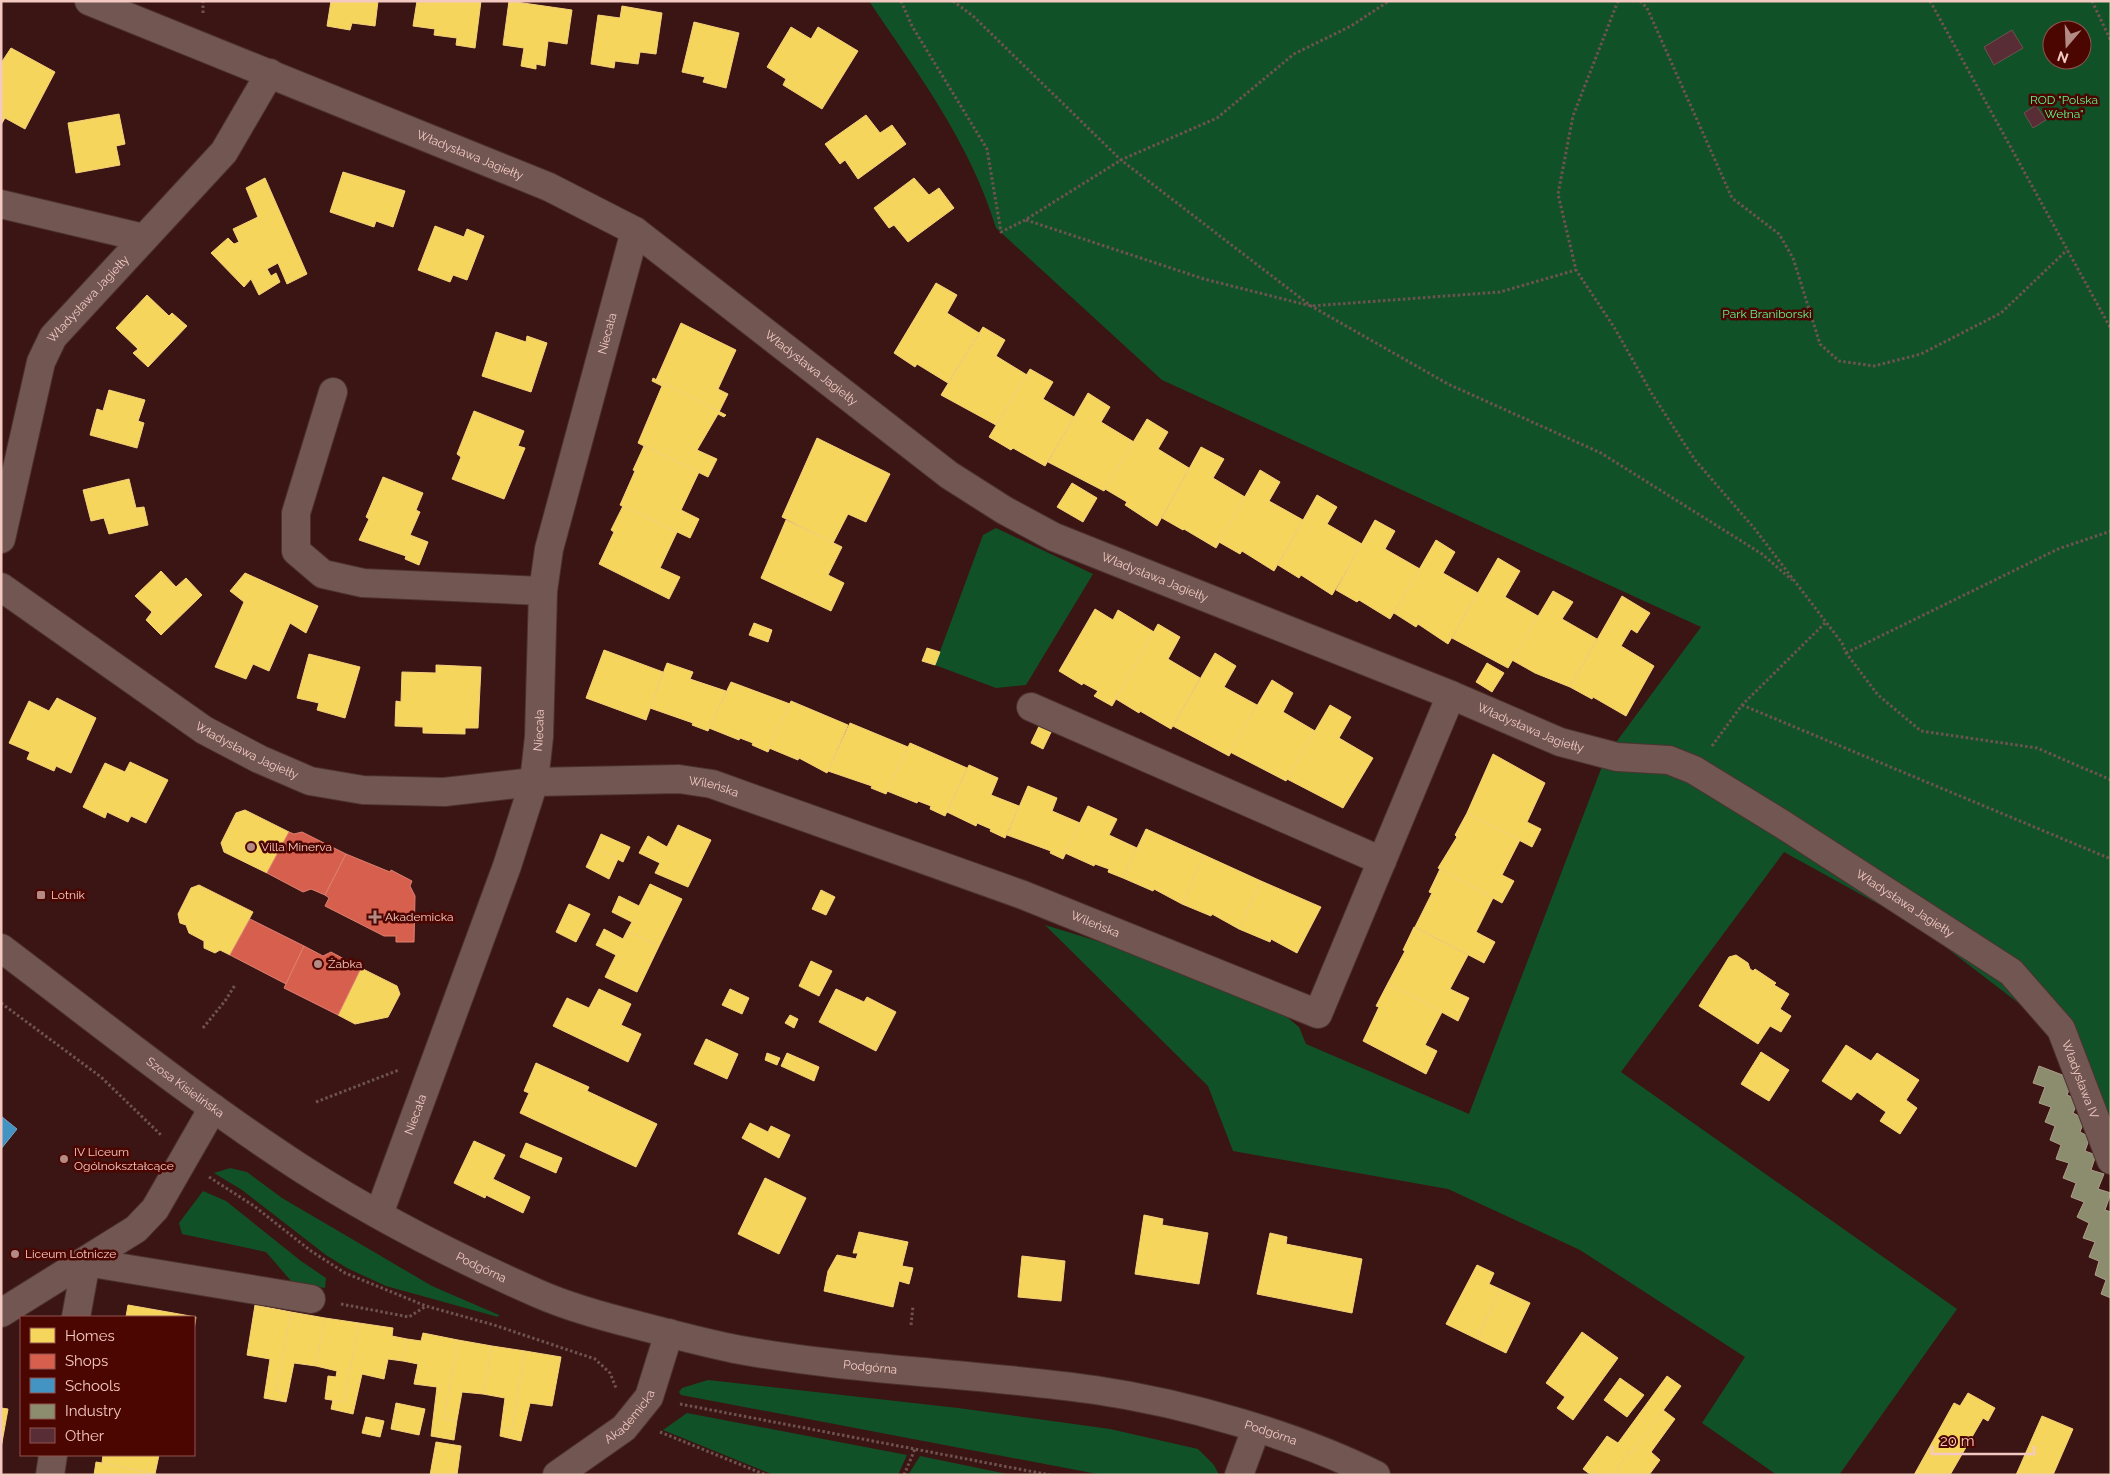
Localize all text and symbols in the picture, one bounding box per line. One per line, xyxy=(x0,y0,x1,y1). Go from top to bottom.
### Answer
north arrow xyxy=(2042,20,2092,70)
text: N xyxy=(2055,48,2070,67)
park label: ROD "Polska Wełna" xyxy=(2030,93,2098,121)
street label: Władysława Jagiełły xyxy=(415,127,526,183)
street label: Władysława Jagiełły xyxy=(44,252,132,345)
park label: Park Braniborski xyxy=(1722,307,1812,321)
street label: Niecała xyxy=(595,311,620,356)
street label: Władysława Jagiełły xyxy=(762,328,861,409)
street label: Władysława Jagiełły xyxy=(1099,550,1211,605)
street label: Władysława Jagiełły xyxy=(1475,700,1586,755)
street label: Niecała xyxy=(530,709,547,752)
street label: Władysława Jagiełły xyxy=(192,719,301,782)
street label: Wileńska xyxy=(688,774,741,800)
place label: Villa Minerva xyxy=(261,840,332,854)
marker: Villa Minerva xyxy=(245,841,257,853)
street label: Władysława Jagiełły xyxy=(1853,867,1957,940)
place label: Lotnik xyxy=(51,888,86,902)
marker: Lotnik xyxy=(35,889,47,901)
street label: Wileńska xyxy=(1069,908,1122,940)
place label: Akademicka xyxy=(385,910,454,924)
marker: Akademicka xyxy=(369,911,381,923)
place label: Żabka xyxy=(328,957,362,971)
marker: Żabka xyxy=(312,958,324,970)
street label: Władysława IV xyxy=(2059,1038,2101,1120)
street label: Szosa Kisielińska xyxy=(144,1054,227,1121)
street label: Niecała xyxy=(402,1092,429,1137)
place label: IV Liceum Ogólnokształcące xyxy=(74,1145,174,1173)
marker: IV Liceum Ogólnokształcące xyxy=(58,1153,70,1165)
place label: Liceum Lotnicze xyxy=(25,1247,116,1261)
marker: Liceum Lotnicze xyxy=(9,1248,21,1260)
street label: Podgórna xyxy=(454,1249,509,1285)
legend xyxy=(20,1316,195,1456)
text: Homes xyxy=(65,1327,115,1345)
text: Shops xyxy=(65,1352,108,1370)
street label: Podgórna xyxy=(842,1357,898,1377)
text: Schools xyxy=(65,1377,120,1395)
street label: Akademicka xyxy=(602,1389,658,1446)
text: Industry xyxy=(65,1402,121,1420)
street label: Podgórna xyxy=(1243,1418,1299,1448)
scale bar xyxy=(1932,1424,2034,1456)
text: Other xyxy=(65,1427,105,1445)
text: 20 m xyxy=(1940,1432,1975,1450)

